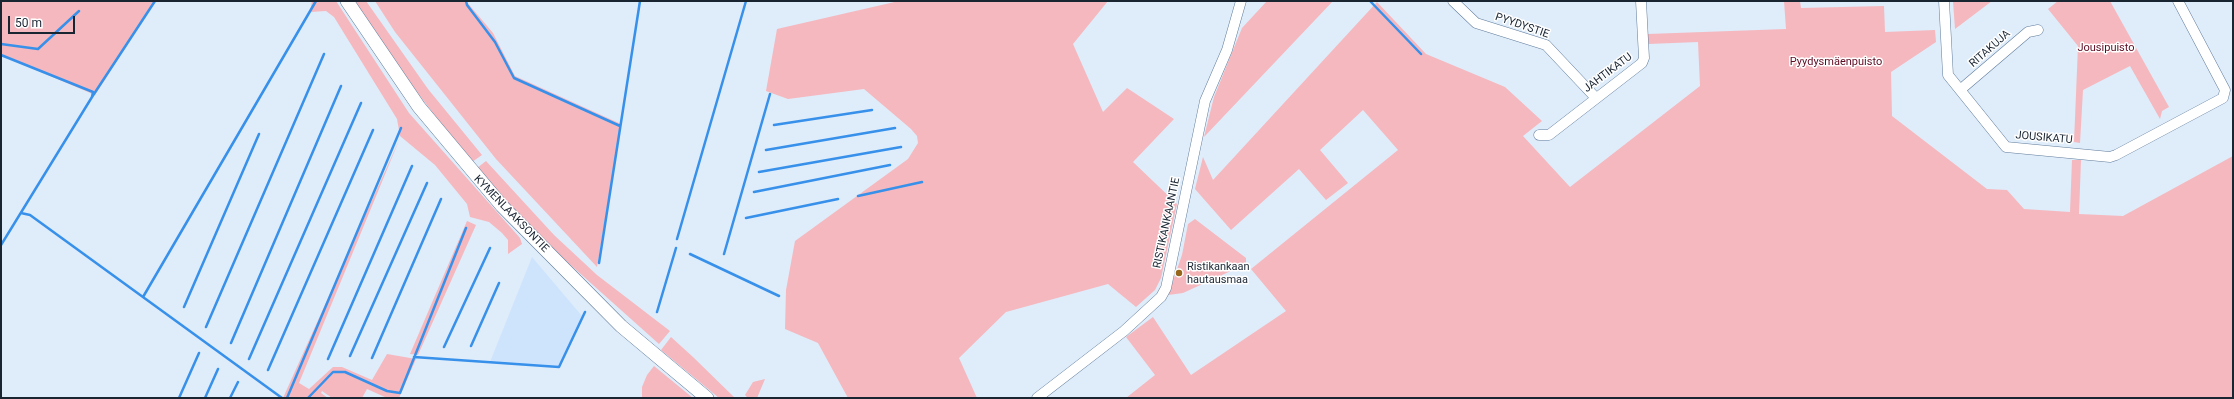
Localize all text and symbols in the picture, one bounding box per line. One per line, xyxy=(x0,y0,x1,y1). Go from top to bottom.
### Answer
scale bar xyxy=(10,8,77,34)
street label: PYYDYSTIE xyxy=(1493,11,1551,41)
text: 50 m xyxy=(15,16,42,30)
street label: RITAKUJA xyxy=(1967,28,2013,70)
park label: Jousipuisto xyxy=(2077,41,2135,55)
street label: JAHTIKATU xyxy=(1581,50,1635,96)
park label: Pyydysmäenpuisto xyxy=(1790,55,1882,69)
street label: JOUSIKATU xyxy=(2015,129,2073,147)
street label: KYMENLAAKSONTIE xyxy=(471,173,551,255)
street label: RISTIKANKAANTIE xyxy=(1151,176,1183,270)
place label: Ristikankaan hautausmaa xyxy=(1187,260,1250,286)
marker: Ristikankaan hautausmaa xyxy=(1174,268,1184,278)

